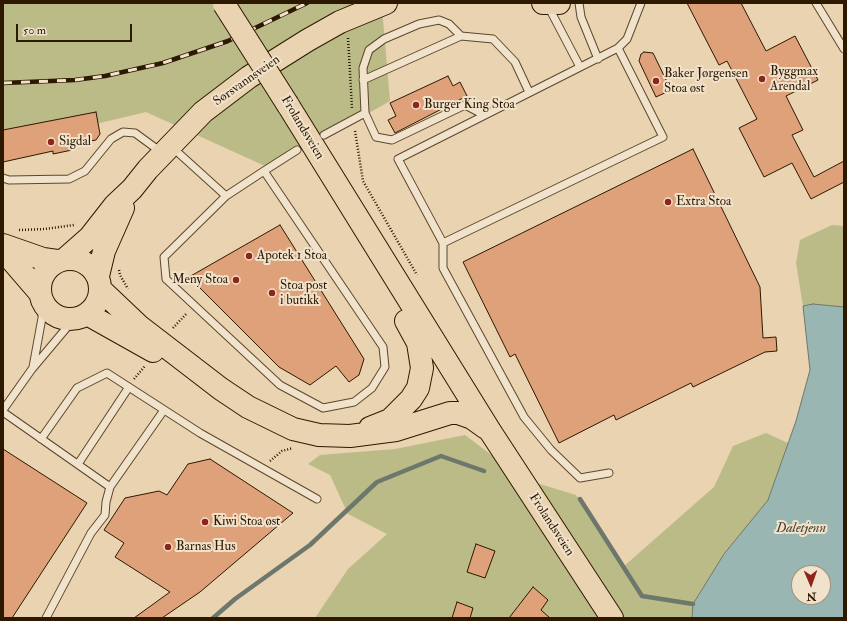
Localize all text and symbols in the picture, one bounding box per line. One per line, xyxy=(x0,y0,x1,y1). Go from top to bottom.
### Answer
scale bar xyxy=(18,16,134,42)
text: 50 m xyxy=(23,23,46,38)
street label: Sørsvannsveien xyxy=(211,52,283,110)
place label: Byggmax Arendal xyxy=(770,64,818,95)
place label: Baker Jørgensen Stoa øst xyxy=(664,66,748,97)
marker: Byggmax Arendal xyxy=(757,74,767,84)
marker: Baker Jørgensen Stoa øst xyxy=(651,76,661,86)
street label: Frolandsveien xyxy=(277,93,327,163)
place label: Burger King Stoa xyxy=(424,97,515,113)
marker: Burger King Stoa xyxy=(411,100,421,110)
place label: Sigdal xyxy=(59,134,91,150)
marker: Sigdal xyxy=(46,137,56,147)
place label: Extra Stoa xyxy=(676,194,731,210)
marker: Extra Stoa xyxy=(663,197,673,207)
place label: Apotek 1 Stoa xyxy=(257,248,327,264)
marker: Apotek 1 Stoa xyxy=(244,251,254,261)
place label: Meny Stoa xyxy=(172,272,228,288)
marker: Meny Stoa xyxy=(231,275,241,285)
place label: Stoa post i butikk xyxy=(280,278,327,309)
marker: Stoa post i butikk xyxy=(267,288,277,298)
street label: Frolandsveien xyxy=(525,491,577,559)
place label: Kiwi Stoa øst xyxy=(213,514,280,530)
marker: Kiwi Stoa øst xyxy=(200,517,210,527)
water label: Daletjenn xyxy=(776,521,826,537)
place label: Barnas Hus xyxy=(176,539,236,555)
marker: Barnas Hus xyxy=(163,542,173,552)
north arrow xyxy=(791,565,831,605)
text: N xyxy=(806,590,817,603)

